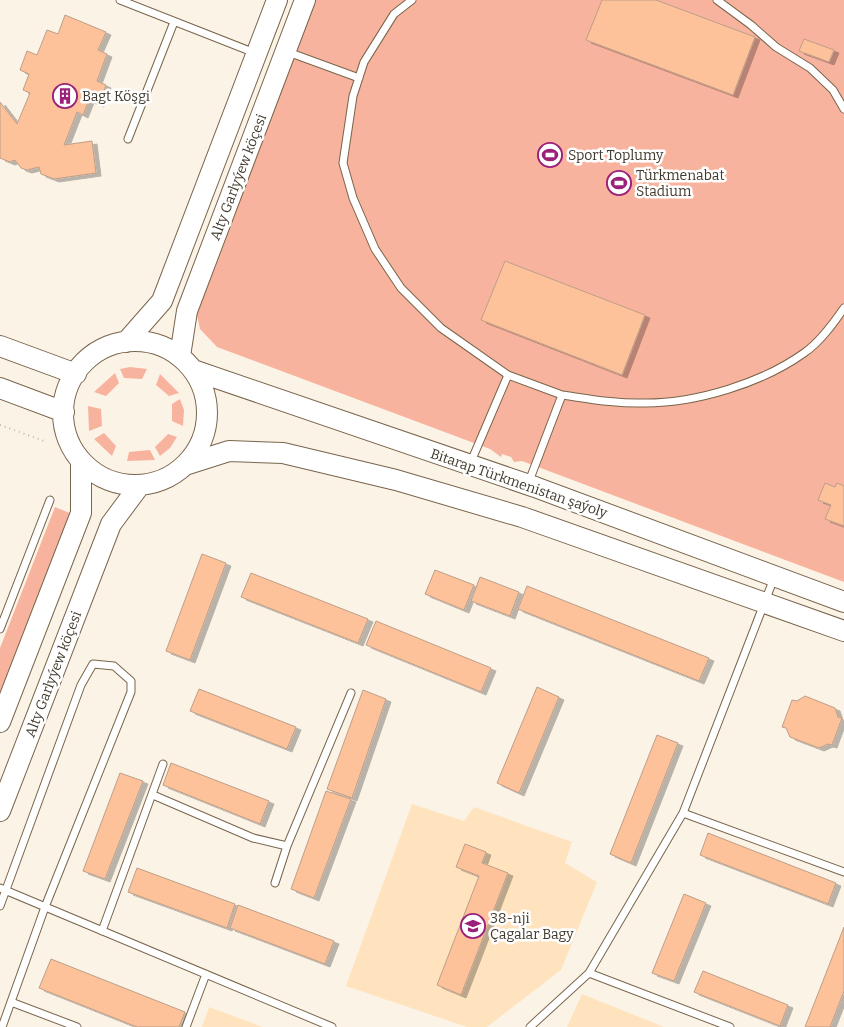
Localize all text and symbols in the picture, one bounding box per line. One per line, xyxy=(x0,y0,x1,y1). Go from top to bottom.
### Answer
building icon: Bagt Köşgi xyxy=(52,83,78,109)
place label: Bagt Köşgi xyxy=(82,88,150,105)
street label: Alty Garlyýew köçesi xyxy=(207,112,270,243)
sports icon: Sport Toplumy xyxy=(537,142,563,168)
place label: Sport Toplumy xyxy=(568,147,664,164)
place label: Türkmenabat Stadium xyxy=(636,167,725,200)
sports icon: Türkmenabat Stadium xyxy=(606,170,632,196)
street label: Bitarap Türkmenistan şaýoly xyxy=(428,445,610,522)
street label: Alty Garlyýew köçesi xyxy=(22,609,85,740)
place label: 38-nji Çagalar Bagy xyxy=(490,910,574,943)
school or university icon: 38-nji Çagalar Bagy xyxy=(460,913,486,939)

